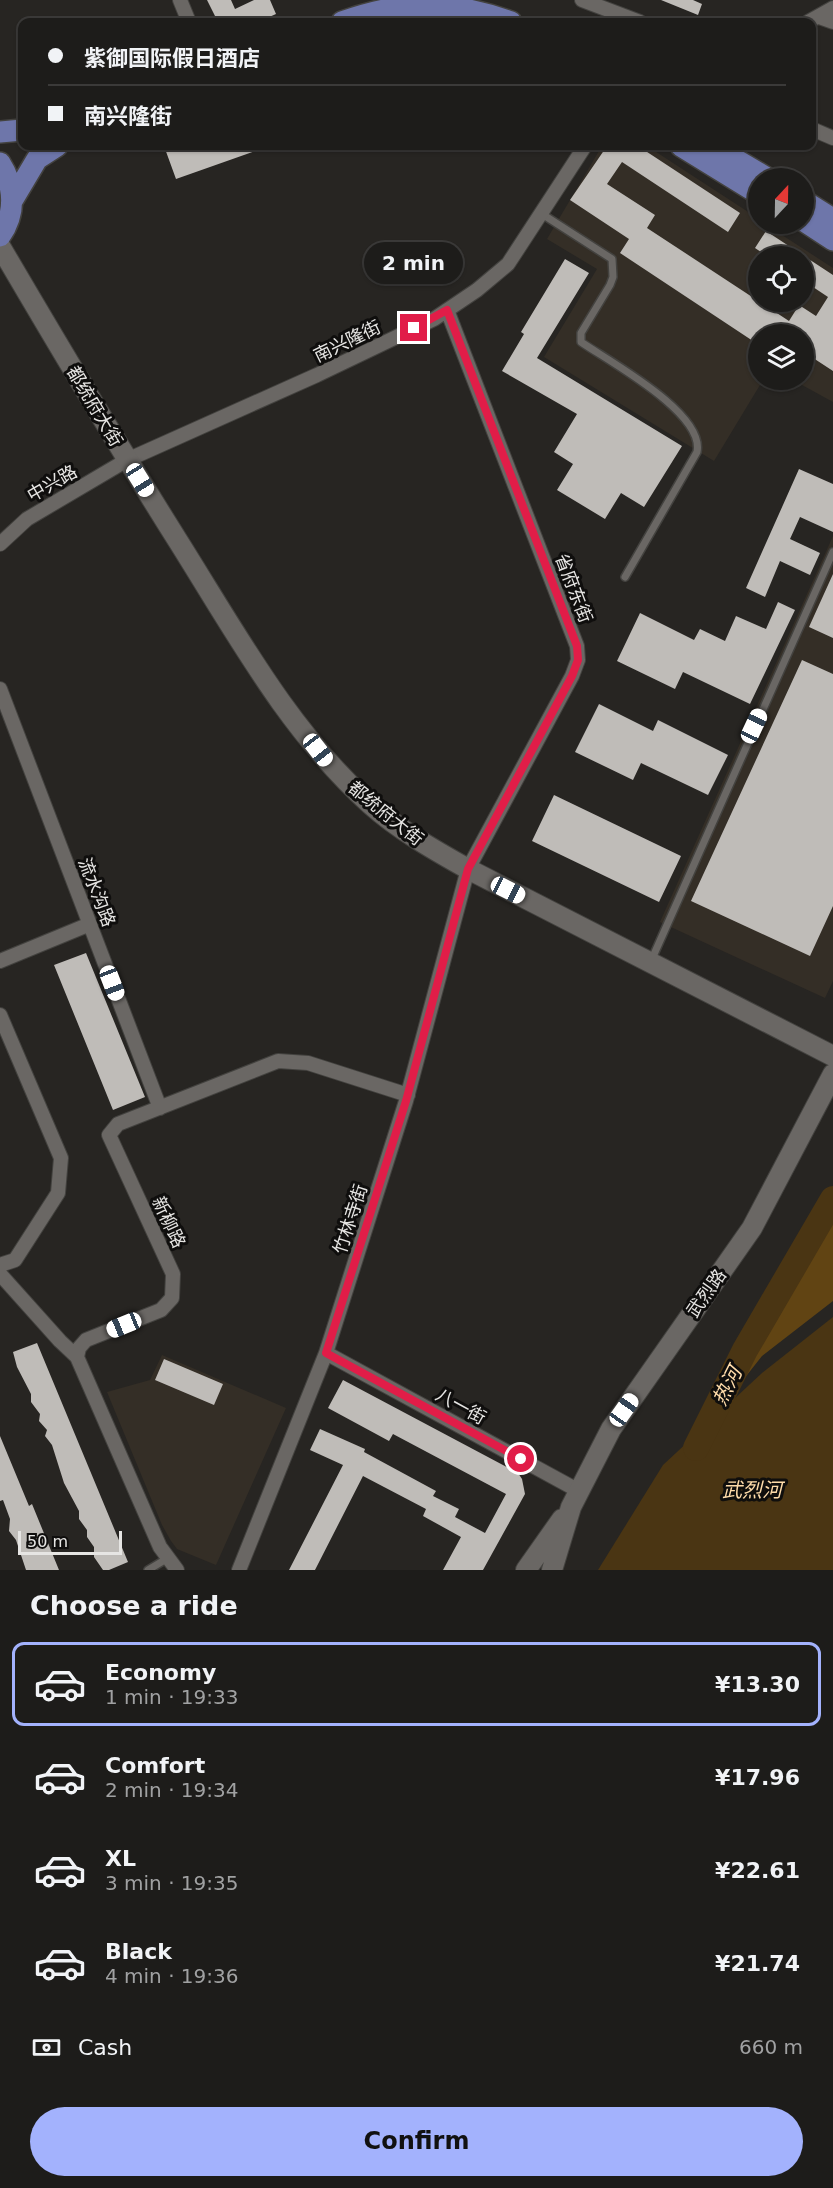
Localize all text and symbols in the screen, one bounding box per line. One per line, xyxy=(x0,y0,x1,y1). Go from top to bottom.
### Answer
text: 紫御国际假日酒店 xyxy=(84,46,260,71)
text: 南兴隆街 xyxy=(84,104,172,129)
north arrow xyxy=(748,168,814,234)
map controls xyxy=(748,168,814,390)
callout: 2 min xyxy=(364,241,464,283)
button: locate xyxy=(748,246,814,312)
text: 2 min xyxy=(382,251,445,275)
route end xyxy=(400,314,427,341)
street label: 南兴隆街 xyxy=(310,316,384,366)
button: layers xyxy=(748,324,814,390)
street label: 都统府大街 xyxy=(63,362,127,450)
street label: 中兴路 xyxy=(23,460,81,506)
car xyxy=(123,460,157,500)
street label: 省府东街 xyxy=(551,551,597,625)
car xyxy=(738,706,770,746)
car xyxy=(300,730,336,770)
street label: 都统府大街 xyxy=(344,777,428,849)
street label: 流水沟路 xyxy=(74,855,120,929)
car xyxy=(488,874,528,906)
car xyxy=(97,963,127,1003)
street label: 竹林寺街 xyxy=(329,1182,371,1256)
street label: 新柳路 xyxy=(148,1193,190,1251)
street label: 武烈路 xyxy=(682,1265,730,1321)
car xyxy=(104,1310,144,1340)
water label: 热河 xyxy=(707,1359,749,1409)
street label: 八一街 xyxy=(432,1384,490,1428)
car xyxy=(606,1390,642,1430)
route start xyxy=(507,1445,534,1472)
water label: 武烈河 xyxy=(722,1478,786,1502)
scale bar xyxy=(18,1528,122,1556)
text: 50 m xyxy=(27,1532,68,1551)
text: Choose a ride xyxy=(30,1590,238,1621)
icon: car xyxy=(33,1657,87,1711)
text: Economy xyxy=(105,1660,216,1685)
text: ¥13.30 xyxy=(715,1672,800,1697)
text: 1 min · 19:33 xyxy=(105,1685,239,1709)
icon: car xyxy=(33,1750,87,1804)
text: Comfort xyxy=(105,1753,205,1778)
text: ¥17.96 xyxy=(715,1765,800,1790)
text: 2 min · 19:34 xyxy=(105,1778,239,1802)
icon: car xyxy=(33,1843,87,1897)
text: XL xyxy=(105,1846,136,1871)
text: ¥22.61 xyxy=(715,1858,800,1883)
text: 3 min · 19:35 xyxy=(105,1871,239,1895)
icon: car xyxy=(33,1936,87,1990)
text: Black xyxy=(105,1939,172,1964)
text: ¥21.74 xyxy=(715,1951,800,1976)
text: 4 min · 19:36 xyxy=(105,1964,239,1988)
icon: cash xyxy=(30,2031,63,2064)
text: Cash xyxy=(78,2035,132,2060)
text: 660 m xyxy=(739,2035,803,2059)
button: Confirm xyxy=(30,2107,803,2176)

